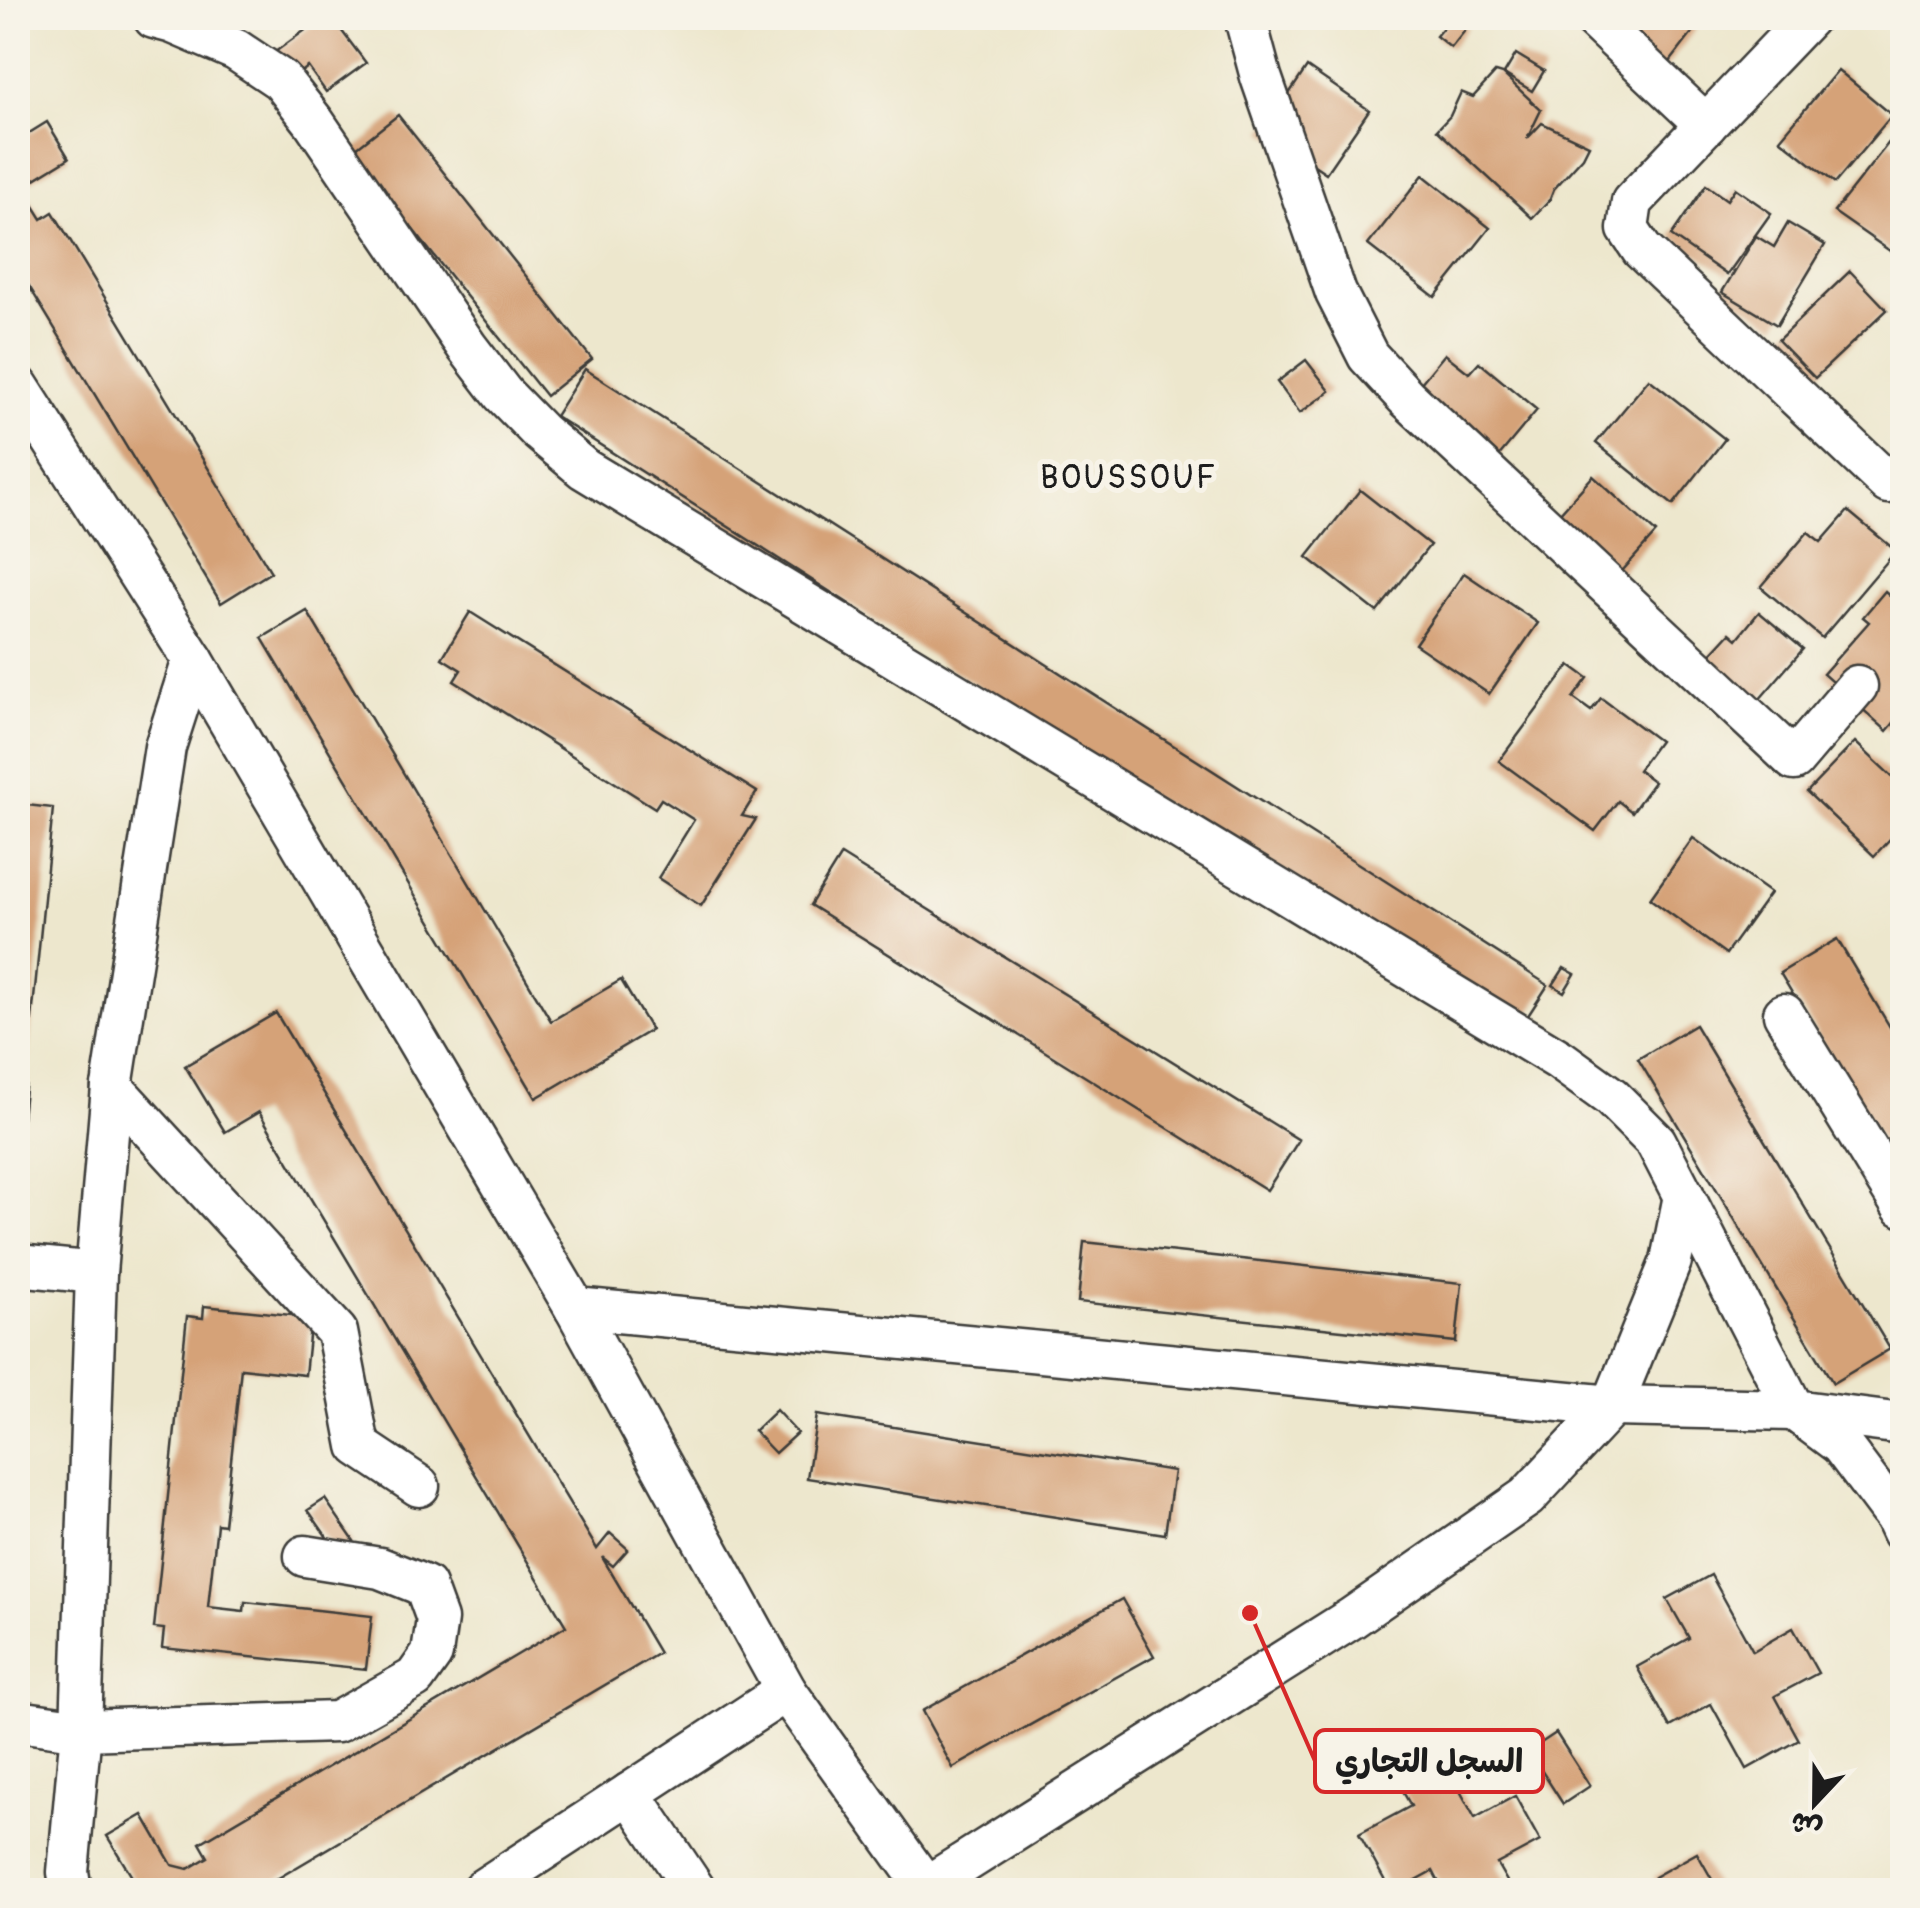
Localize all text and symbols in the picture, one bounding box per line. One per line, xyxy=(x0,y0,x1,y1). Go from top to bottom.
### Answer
district label: BOUSSOUF xyxy=(1040,458,1218,498)
callout: السجل التجاري xyxy=(1315,1730,1543,1792)
text: السجل التجاري xyxy=(1335,1742,1523,1785)
north arrow xyxy=(1765,1753,1865,1853)
text: ش xyxy=(1785,1803,1827,1847)

